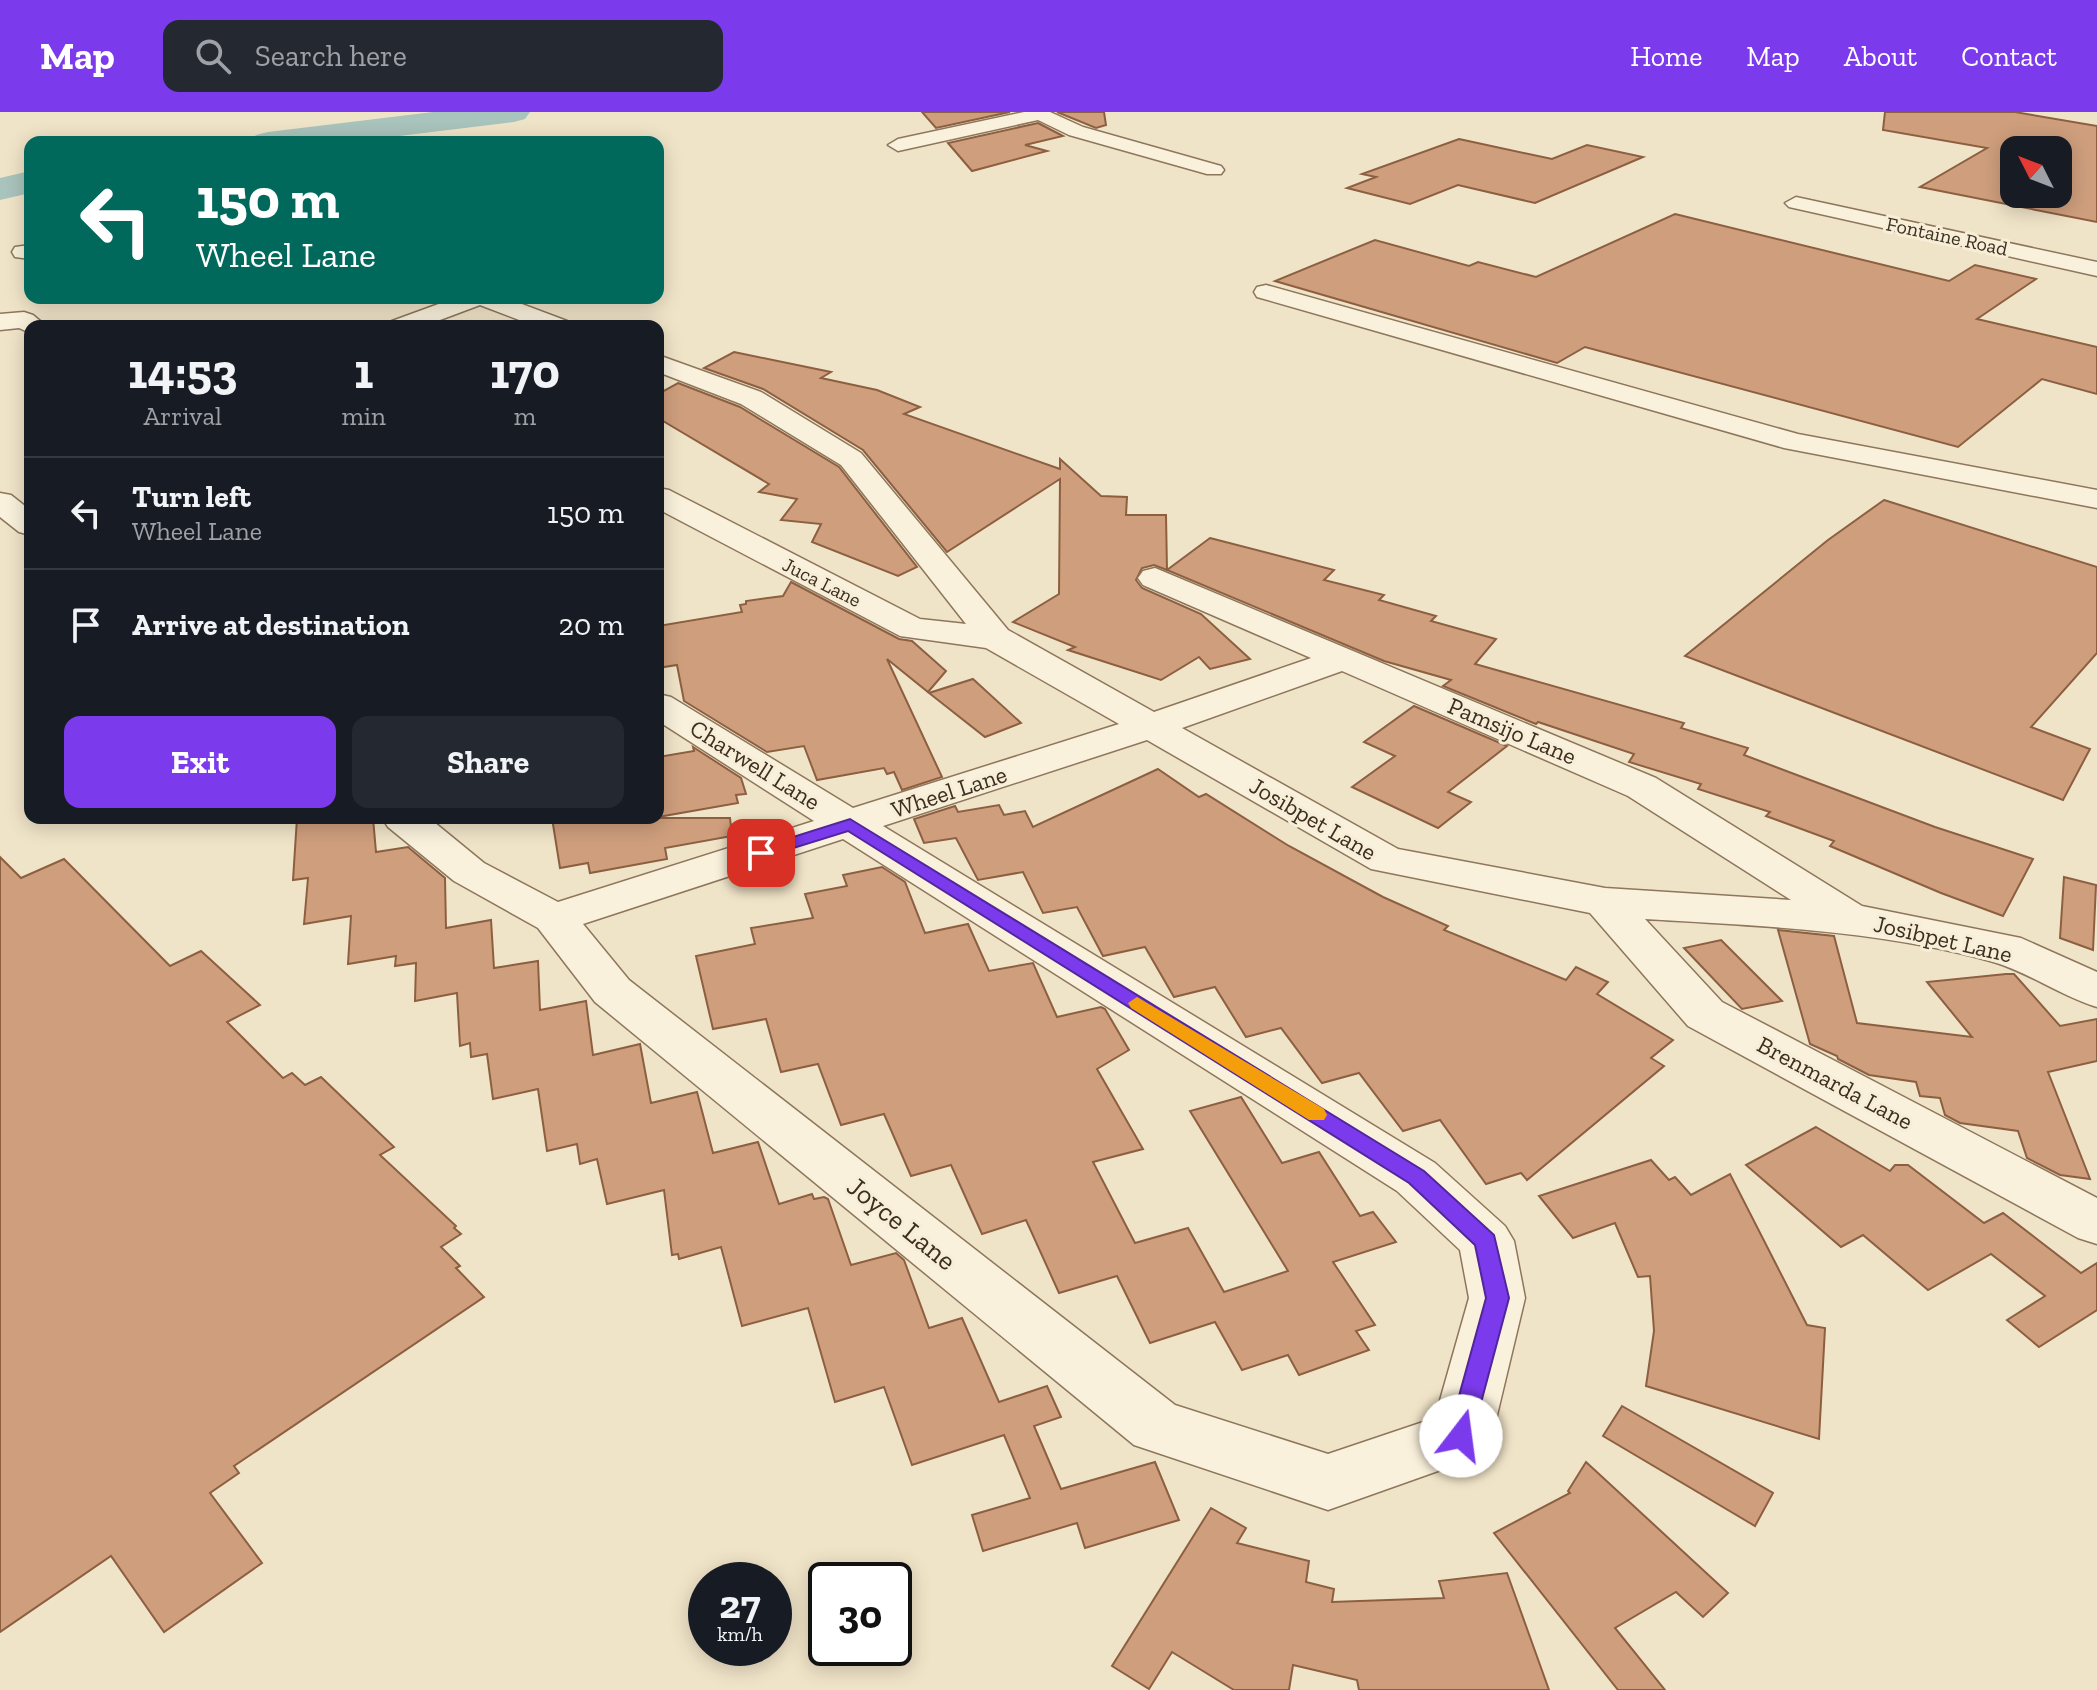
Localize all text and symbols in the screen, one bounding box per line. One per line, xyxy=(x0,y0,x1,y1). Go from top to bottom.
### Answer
search box xyxy=(163,20,723,92)
text: Map xyxy=(40,33,115,79)
icon: search xyxy=(191,34,235,78)
text: Search here xyxy=(255,38,407,74)
text: Home xyxy=(1630,40,1702,73)
text: Map xyxy=(1746,40,1800,73)
text: About xyxy=(1844,40,1917,73)
text: Contact xyxy=(1961,40,2057,73)
north arrow xyxy=(2000,136,2072,208)
map controls xyxy=(2000,136,2072,208)
text: 150 m xyxy=(196,165,340,232)
icon: left xyxy=(64,168,168,272)
street label: Fontaine Road xyxy=(1884,211,2010,261)
text: Wheel Lane xyxy=(196,233,376,276)
text: 14:53 xyxy=(128,343,237,400)
text: 1 xyxy=(354,343,373,400)
text: 170 xyxy=(490,343,560,400)
text: Arrival xyxy=(144,400,222,432)
text: min xyxy=(341,400,386,432)
text: m xyxy=(514,400,536,432)
text: Turn left xyxy=(132,479,251,515)
icon: left xyxy=(64,491,108,535)
text: 150 m xyxy=(547,495,624,531)
text: Wheel Lane xyxy=(132,515,262,547)
street label: Juca Lane xyxy=(779,552,865,612)
icon: arrive xyxy=(64,603,108,647)
text: Arrive at destination xyxy=(132,607,409,643)
text: 20 m xyxy=(559,607,624,643)
street label: Pamsijo Lane xyxy=(1444,690,1581,771)
street label: Charwell Lane xyxy=(685,713,826,816)
button: Exit xyxy=(64,716,336,808)
button: Share xyxy=(352,716,624,808)
street label: Wheel Lane xyxy=(887,759,1010,824)
street label: Josibpet Lane xyxy=(1245,771,1382,866)
pin xyxy=(727,819,795,887)
icon: arrive xyxy=(739,831,783,875)
street label: Josibpet Lane xyxy=(1871,908,2015,969)
street label: Brenmarda Lane xyxy=(1753,1029,1918,1136)
street label: Joyce Lane xyxy=(841,1170,963,1277)
position arrow xyxy=(1419,1394,1503,1478)
speed limit sign: 30 xyxy=(808,1562,912,1666)
text: 27 xyxy=(719,1580,761,1628)
text: km/h xyxy=(717,1622,763,1646)

